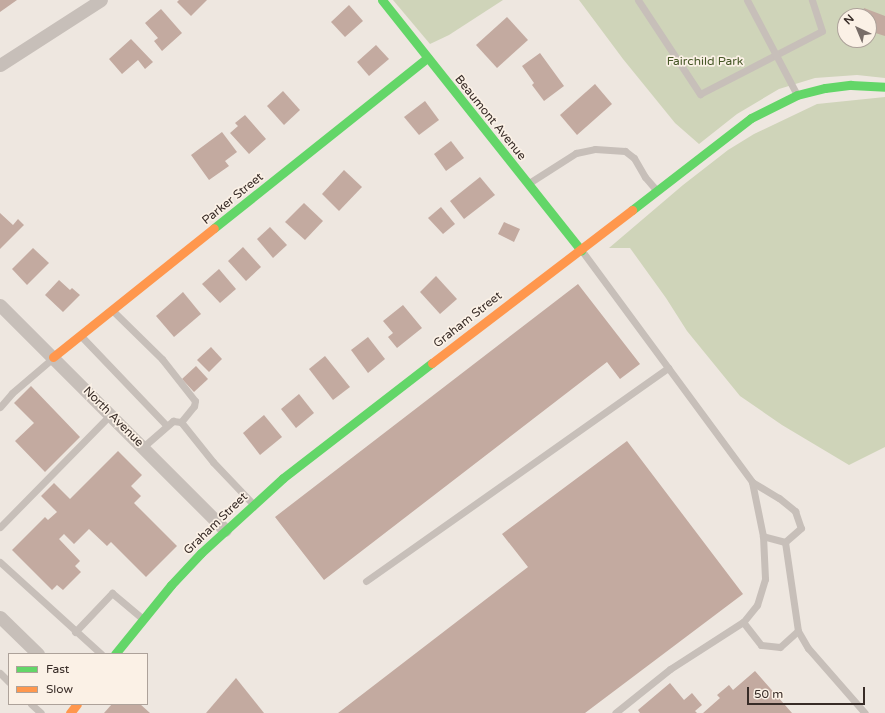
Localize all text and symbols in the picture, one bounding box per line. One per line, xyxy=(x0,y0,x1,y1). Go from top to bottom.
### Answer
north arrow xyxy=(837,8,877,48)
text: N xyxy=(841,12,857,27)
park label: Fairchild Park xyxy=(667,55,743,69)
street label: Beaumont Avenue xyxy=(451,73,529,163)
street label: Parker Street xyxy=(200,170,266,228)
street label: Graham Street xyxy=(431,289,505,351)
street label: North Avenue xyxy=(80,384,146,450)
street label: Graham Street xyxy=(181,490,251,558)
legend xyxy=(8,653,148,705)
text: Fast xyxy=(46,662,69,676)
scale bar xyxy=(749,679,867,705)
text: Slow xyxy=(46,682,73,696)
text: 50 m xyxy=(754,687,783,701)

